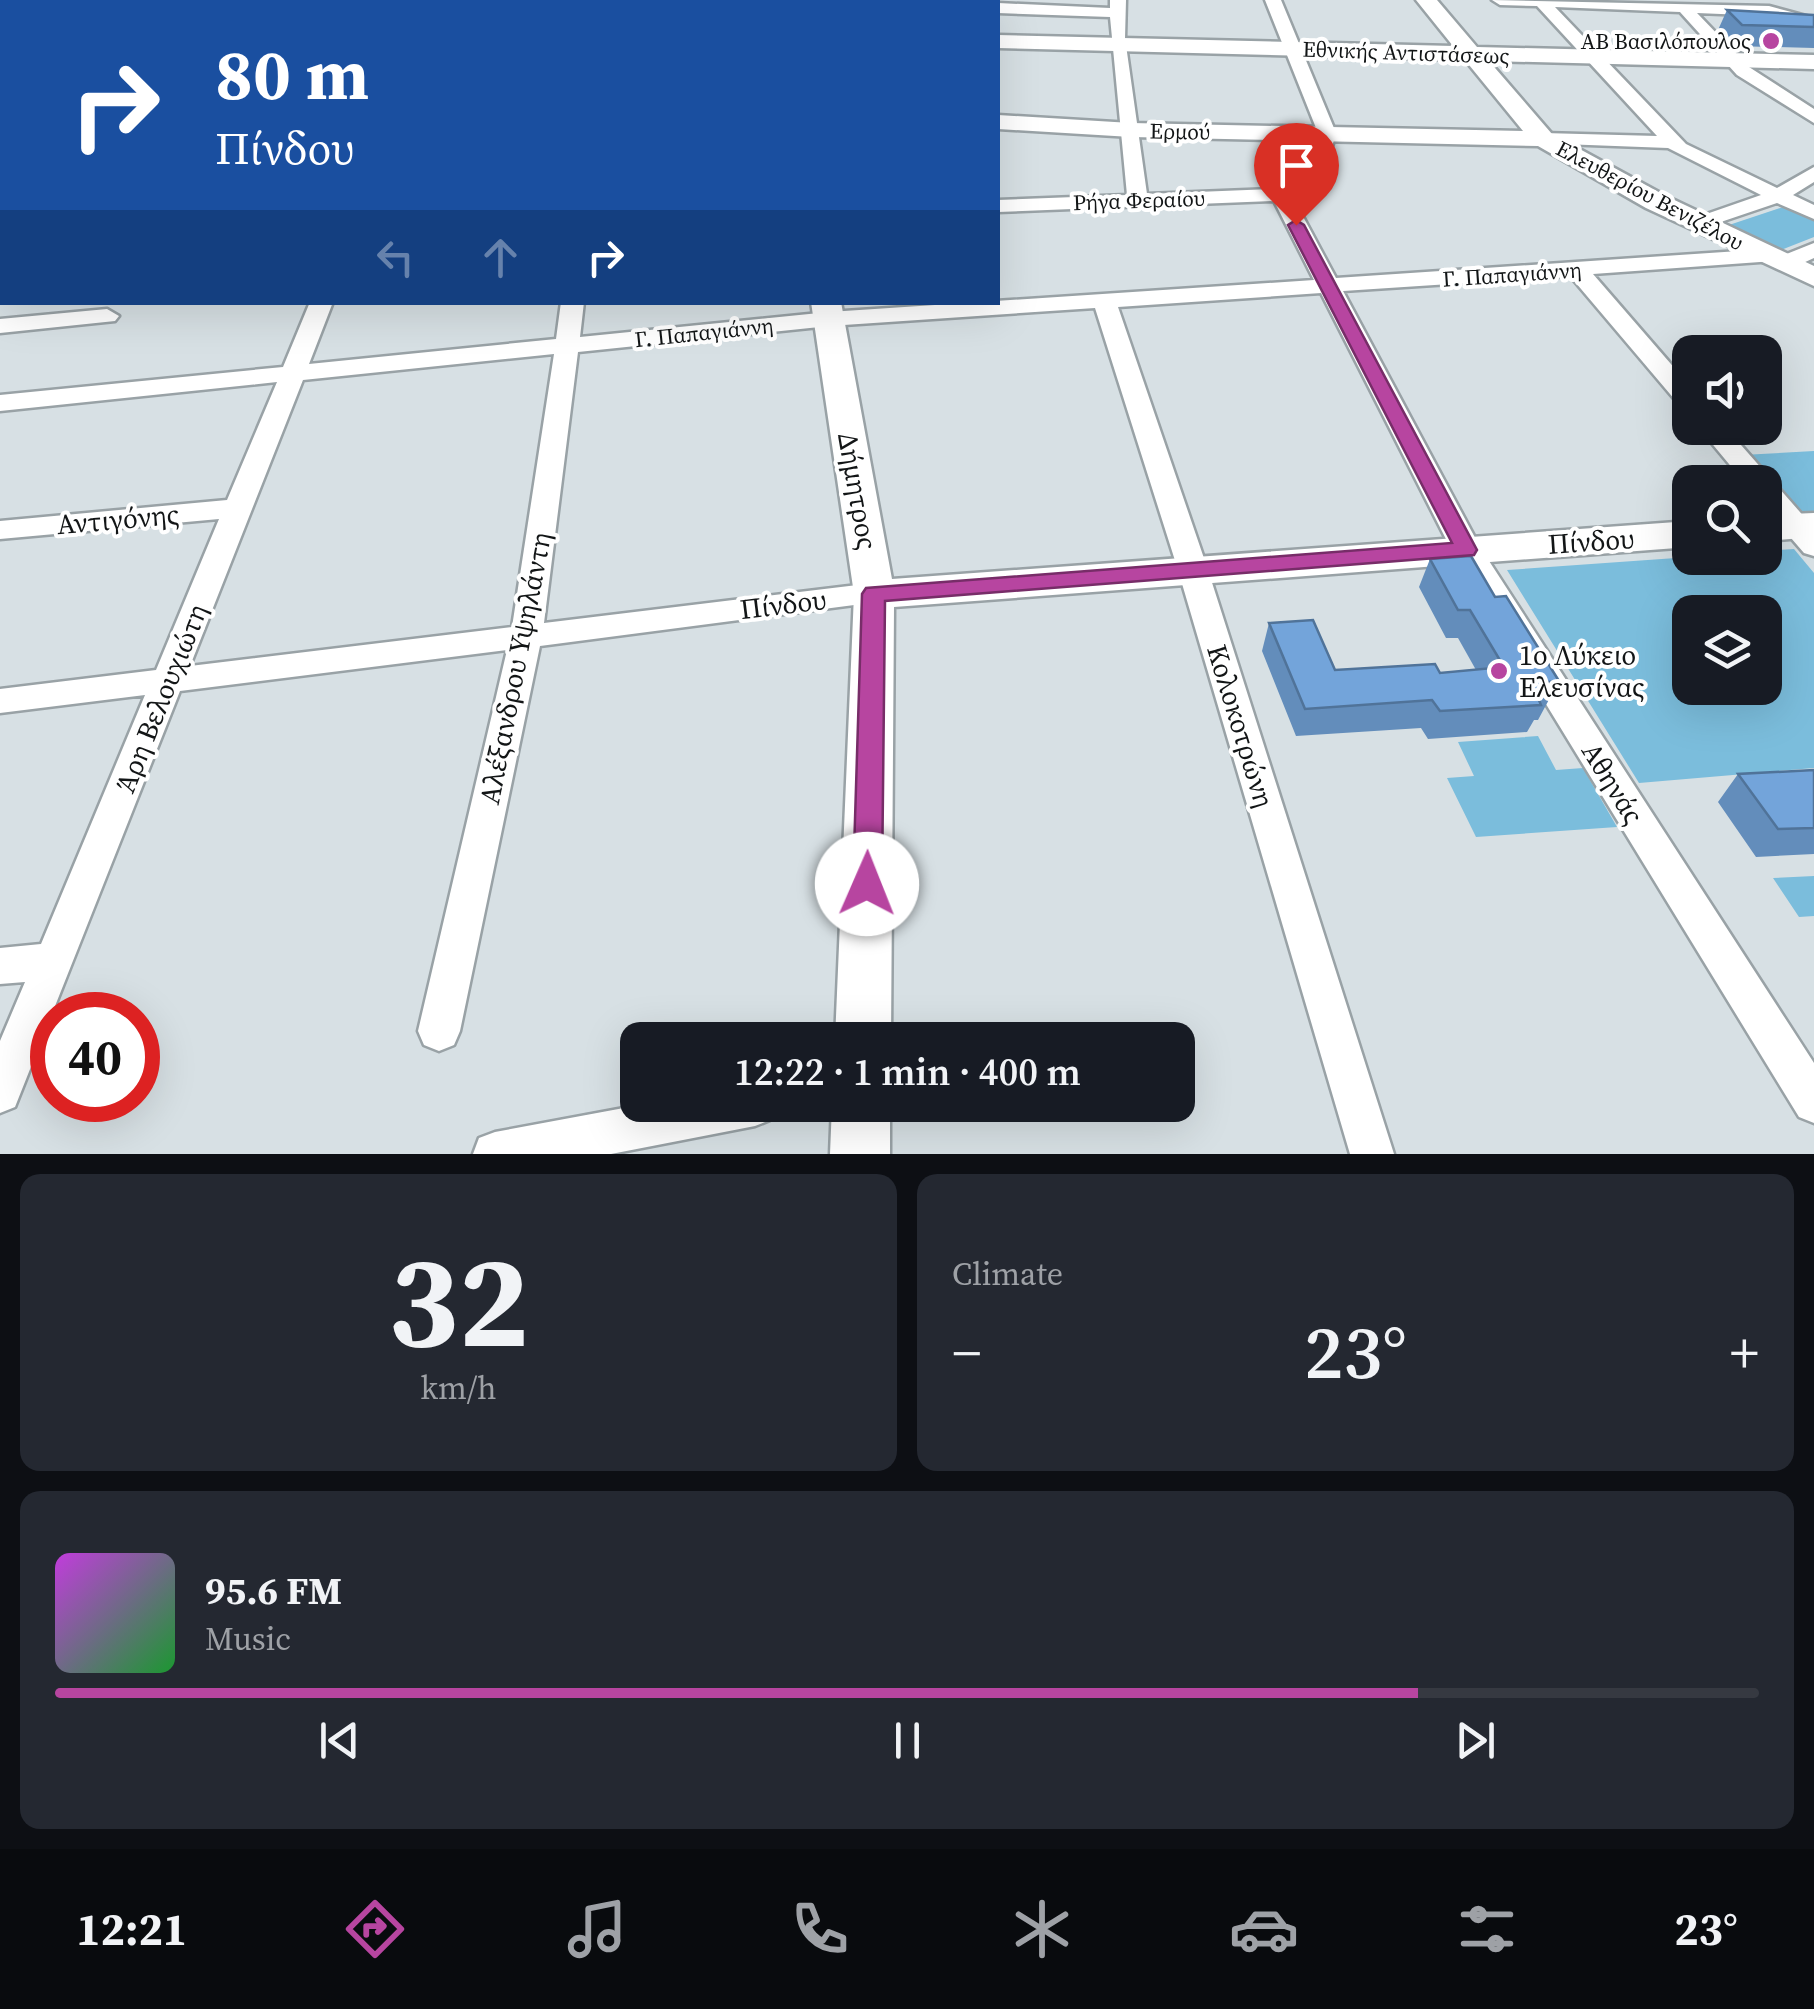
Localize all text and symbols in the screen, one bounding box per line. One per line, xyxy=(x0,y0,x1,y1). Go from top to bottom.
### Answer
text: 80 m xyxy=(215,26,369,122)
place label: ΑΒ Βασιλόπουλος xyxy=(1581,26,1751,56)
marker: ΑΒ Βασιλόπουλος xyxy=(1760,30,1782,52)
street label: Εθνικής Αντιστάσεως xyxy=(1302,33,1510,71)
icon: right xyxy=(50,40,180,170)
street label: Ερμού xyxy=(1149,115,1211,147)
text: Πίνδου xyxy=(215,117,354,179)
pin xyxy=(1254,123,1339,226)
street label: Ελευθερίου Βενιζέλου xyxy=(1551,133,1749,257)
icon: arrive xyxy=(1269,138,1324,193)
street label: Ρήγα Φεραίου xyxy=(1072,183,1206,217)
icon: left xyxy=(368,230,423,285)
icon: ahead xyxy=(473,230,528,285)
icon: right xyxy=(578,230,633,285)
street label: Γ. Παπαγιάννη xyxy=(1441,254,1583,294)
street label: Γ. Παπαγιάννη xyxy=(633,310,775,354)
map controls xyxy=(1672,335,1782,705)
button: sound xyxy=(1672,335,1782,445)
street label: Δήμητρος xyxy=(829,429,887,553)
button: search xyxy=(1672,465,1782,575)
street label: Αντιγόνης xyxy=(55,495,181,543)
street label: Πίνδου xyxy=(1546,519,1636,563)
street label: Αλέξανδρου Υψηλάντη xyxy=(470,529,560,807)
street label: Πίνδου xyxy=(738,580,828,628)
button: layers xyxy=(1672,595,1782,705)
street label: Άρη Βελουχιώτη xyxy=(106,598,216,798)
place label: 1ο Λύκειο Ελευσίνας xyxy=(1519,636,1645,706)
street label: Κολοκοτρώνη xyxy=(1198,640,1284,812)
marker: 1ο Λύκειο Ελευσίνας xyxy=(1488,660,1510,682)
street label: Αθηνάς xyxy=(1573,735,1653,831)
position arrow xyxy=(815,832,919,936)
speed limit sign: 40 xyxy=(30,992,160,1122)
text: 12:22 · 1 min · 400 m xyxy=(734,1046,1081,1098)
text: 32 xyxy=(388,1211,529,1390)
text: Climate xyxy=(952,1252,1063,1296)
text: 23° xyxy=(1304,1300,1407,1403)
text: − xyxy=(952,1315,981,1390)
text: + xyxy=(1730,1315,1759,1390)
text: km/h xyxy=(420,1366,497,1410)
text: 95.6 FM xyxy=(205,1565,342,1617)
text: Music xyxy=(205,1617,291,1661)
icon: previous xyxy=(312,1713,367,1768)
icon: pause xyxy=(880,1713,935,1768)
icon: next xyxy=(1448,1713,1503,1768)
icon: directions xyxy=(340,1894,410,1964)
icon: music xyxy=(562,1894,632,1964)
icon: phone xyxy=(785,1894,855,1964)
icon: climate xyxy=(1007,1894,1077,1964)
icon: car xyxy=(1229,1894,1299,1964)
icon: filters xyxy=(1452,1894,1522,1964)
text: 12:21 xyxy=(76,1898,187,1960)
text: 23° xyxy=(1674,1898,1738,1960)

